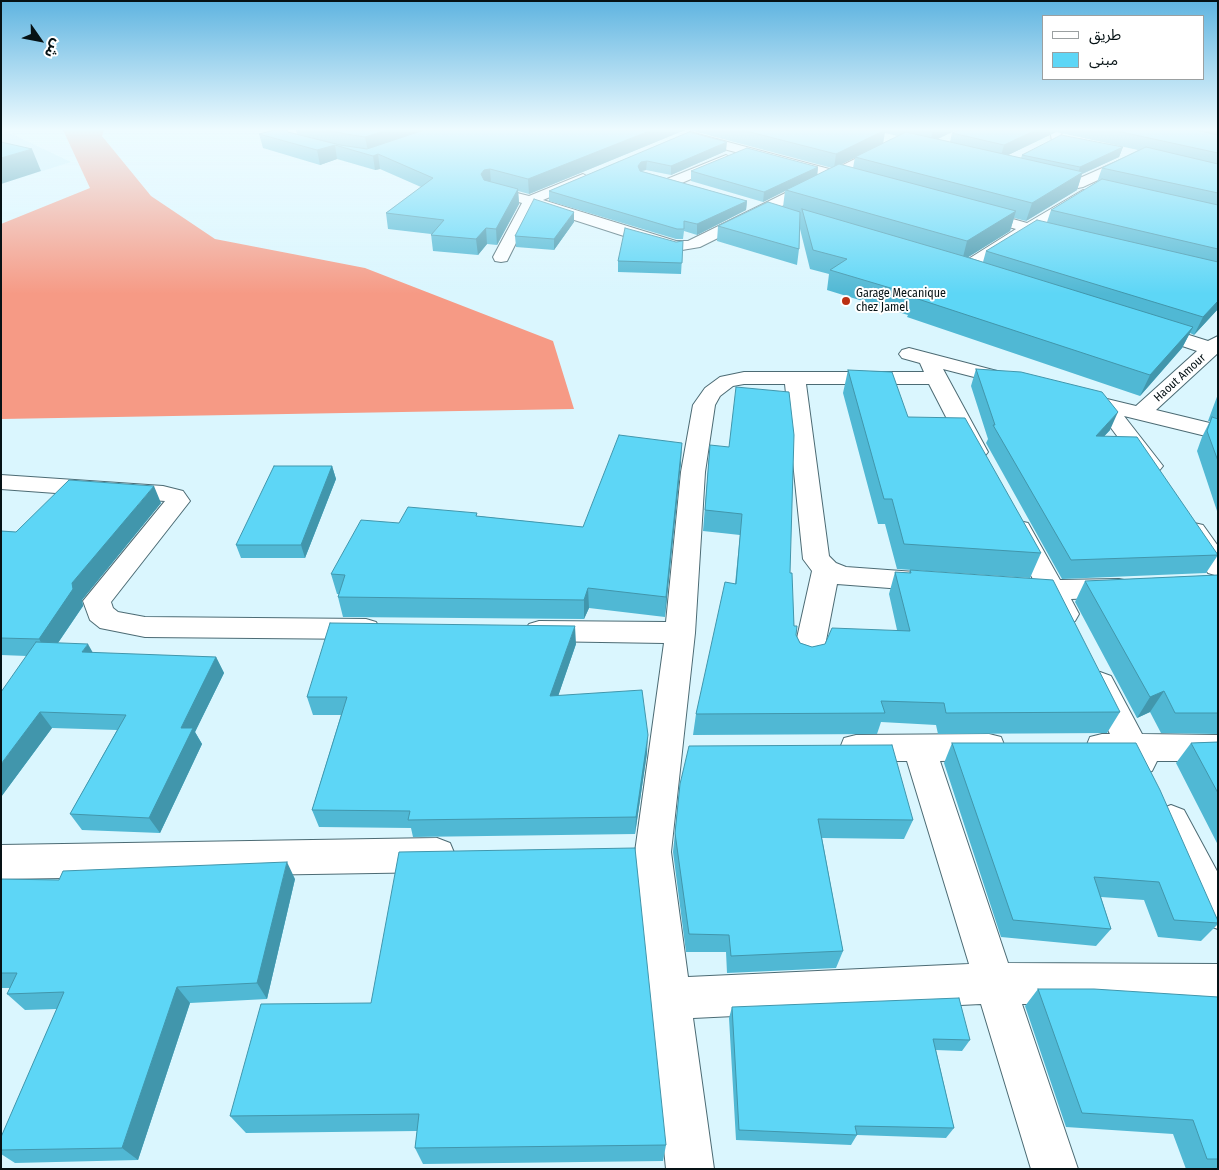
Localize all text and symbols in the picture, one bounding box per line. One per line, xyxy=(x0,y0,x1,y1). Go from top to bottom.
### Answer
north arrow xyxy=(15,15,65,65)
legend xyxy=(1042,15,1204,80)
text: طريق xyxy=(1089,26,1121,44)
text: ش xyxy=(41,36,65,61)
text: مبنى xyxy=(1089,51,1118,69)
place label: Garage Mecanique chez Jamel xyxy=(856,287,946,315)
marker: Garage Mecanique chez Jamel xyxy=(840,295,852,307)
street label: Haout Amour xyxy=(1151,351,1209,405)

